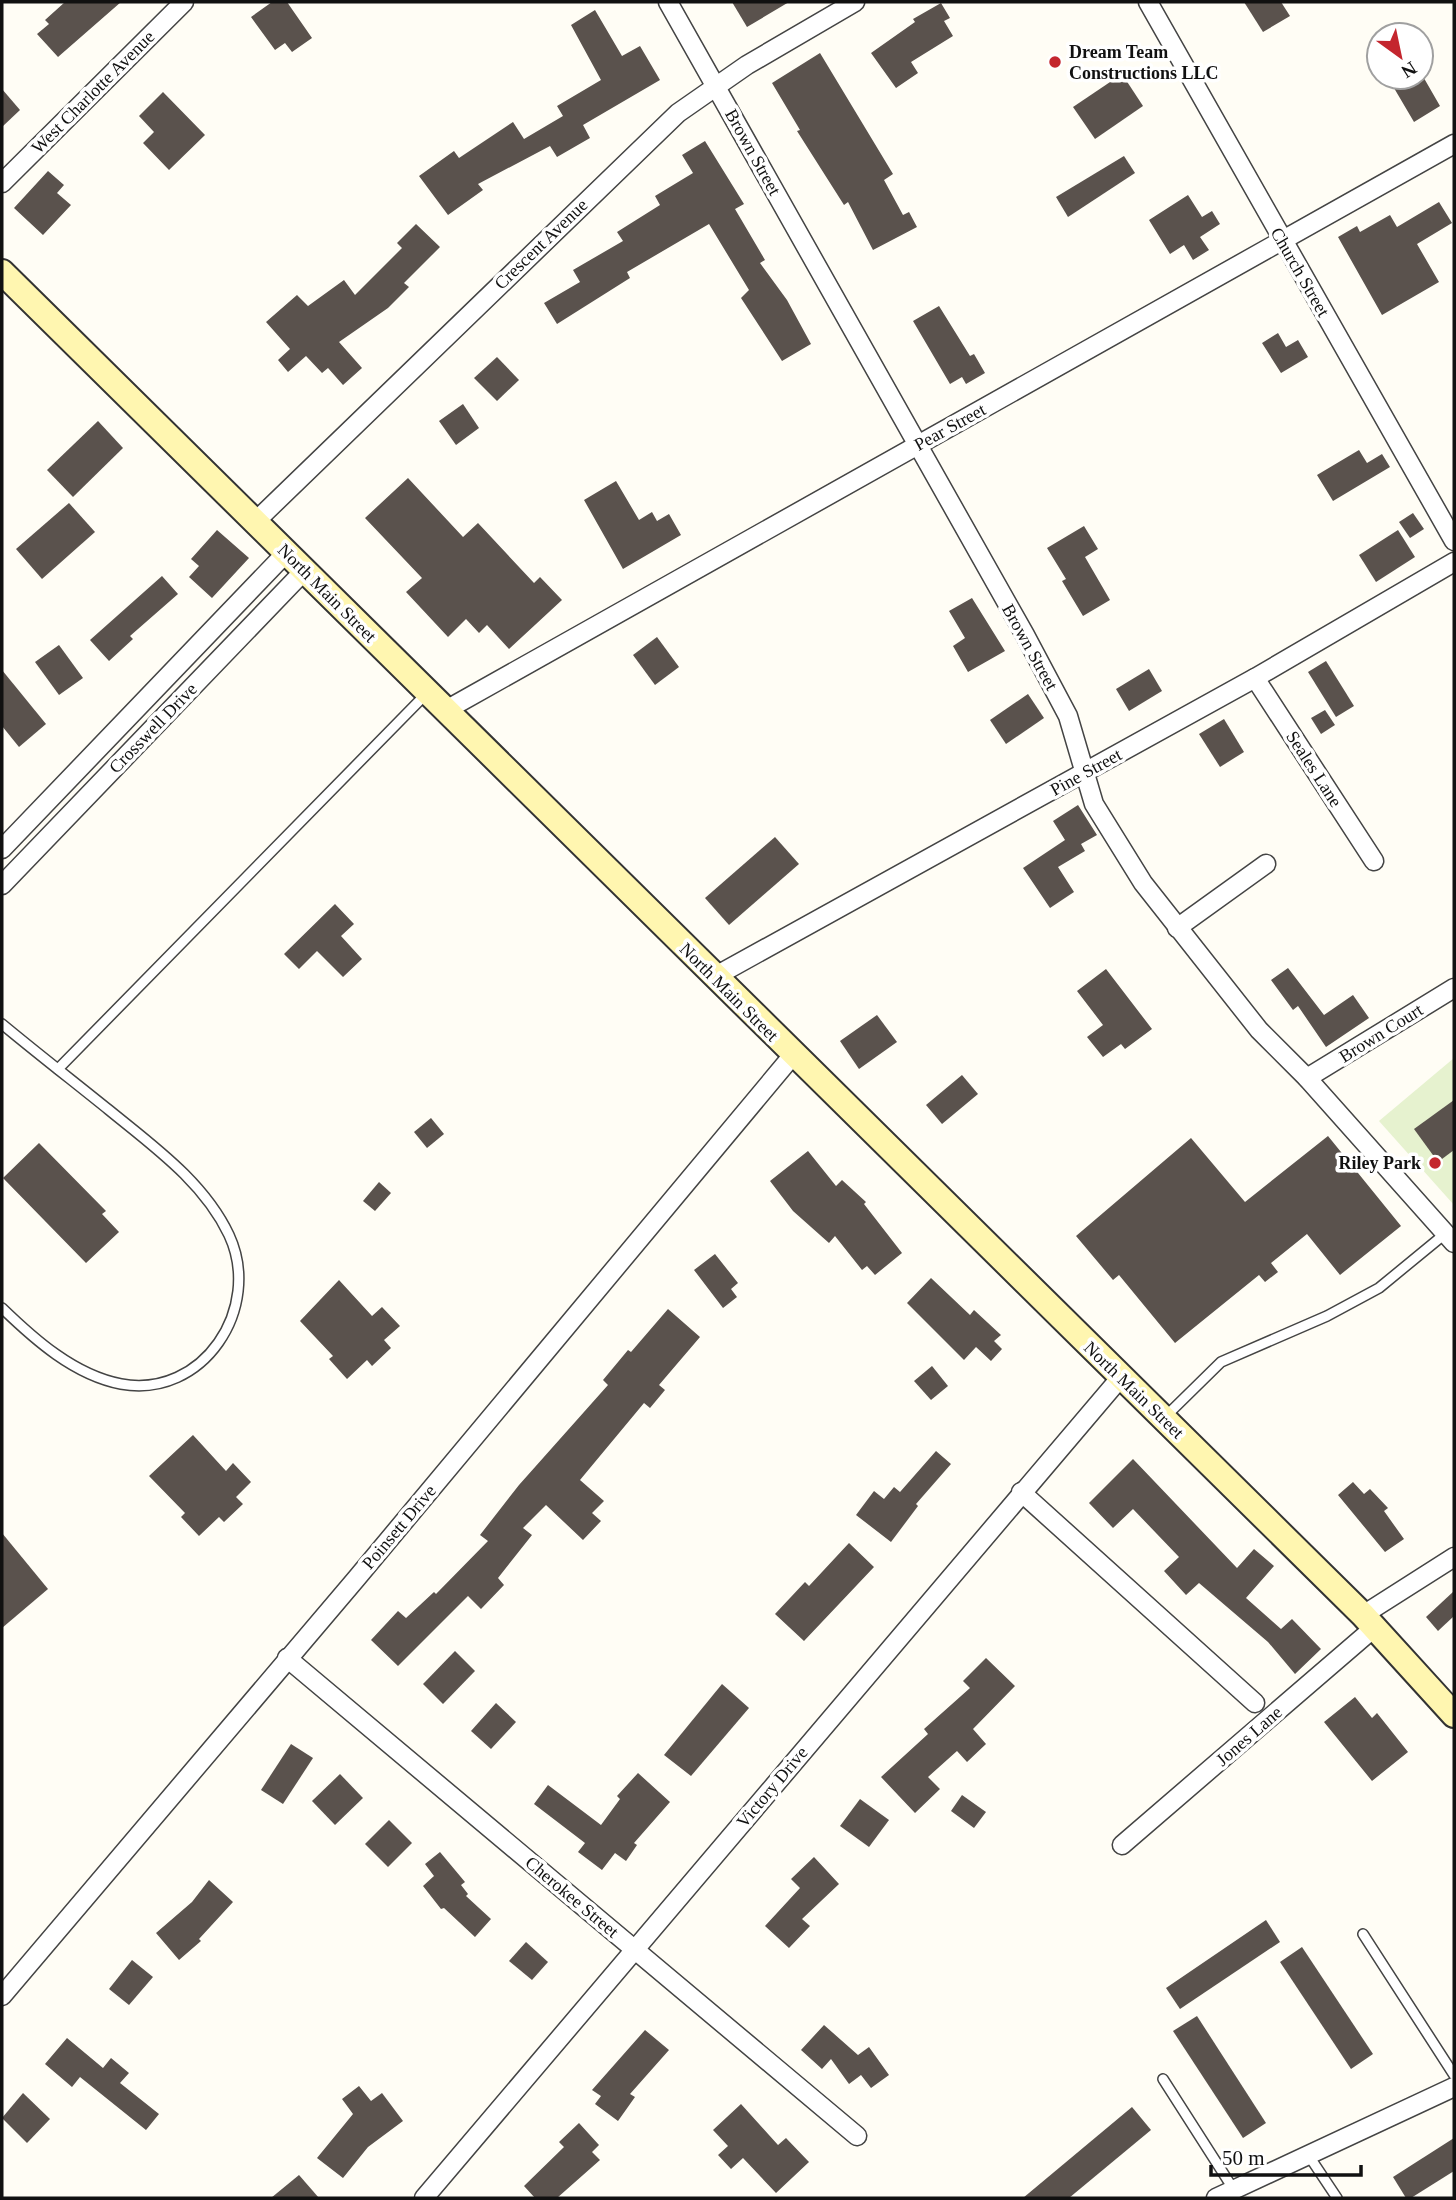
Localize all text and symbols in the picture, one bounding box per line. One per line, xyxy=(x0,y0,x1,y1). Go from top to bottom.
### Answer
north arrow xyxy=(1365,21,1435,91)
street label: West Charlotte Avenue xyxy=(28,27,158,157)
place label: Dream Team Constructions LLC xyxy=(1069,42,1219,83)
marker: Dream Team Constructions LLC xyxy=(1047,54,1063,70)
text: N xyxy=(1397,57,1420,83)
street label: Brown Street xyxy=(721,105,785,199)
street label: Crescent Avenue xyxy=(490,195,592,293)
street label: Church Street xyxy=(1266,224,1334,320)
street label: Pear Street xyxy=(911,399,989,455)
street label: North Main Street xyxy=(274,540,380,646)
street label: Brown Street xyxy=(998,600,1062,694)
street label: Crosswell Drive xyxy=(105,679,201,777)
street label: Seales Lane xyxy=(1282,727,1346,811)
street label: Pine Street xyxy=(1047,744,1125,800)
street label: North Main Street xyxy=(676,939,782,1045)
street label: Brown Court xyxy=(1336,999,1426,1067)
place label: Riley Park xyxy=(1339,1153,1421,1173)
marker: Riley Park xyxy=(1427,1155,1443,1171)
street label: North Main Street xyxy=(1080,1337,1188,1443)
street label: Poinsett Drive xyxy=(358,1481,440,1573)
street label: Jones Lane xyxy=(1212,1702,1286,1770)
street label: Victory Drive xyxy=(732,1742,812,1831)
street label: Cherokee Street xyxy=(521,1852,623,1942)
scale bar xyxy=(1211,2134,1362,2178)
text: 50 m xyxy=(1222,2146,1265,2170)

